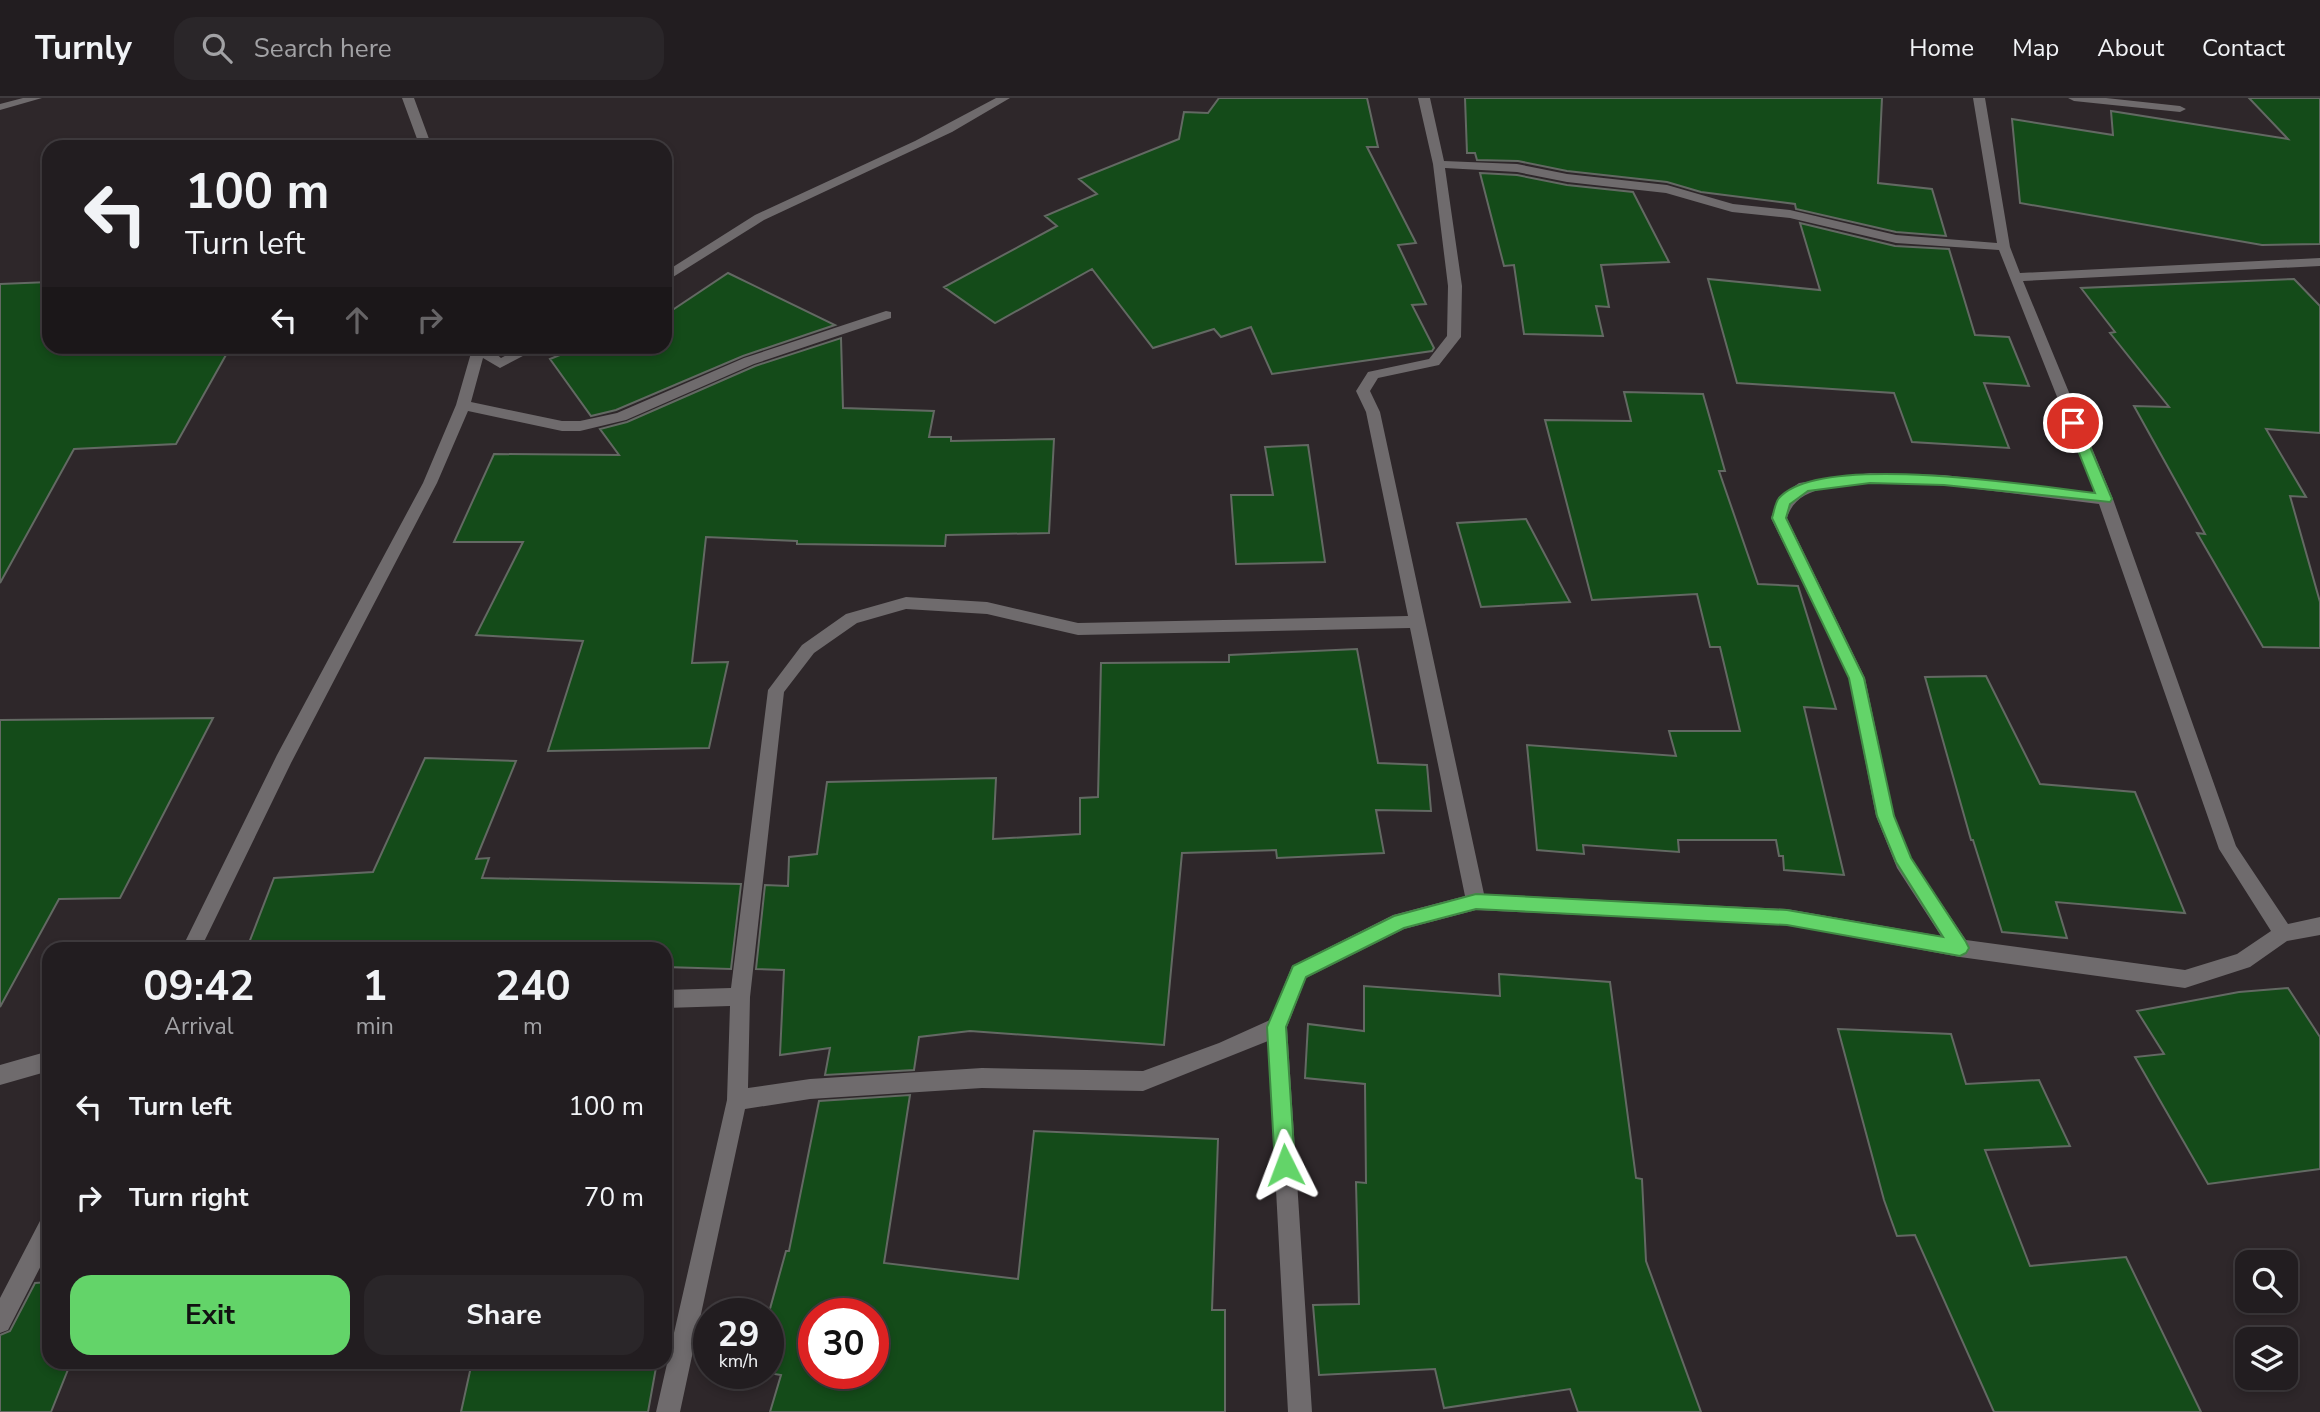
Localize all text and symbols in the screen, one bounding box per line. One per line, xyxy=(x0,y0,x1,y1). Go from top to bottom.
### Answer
search box xyxy=(174,17,664,80)
text: Turnly xyxy=(35,26,132,71)
icon: search xyxy=(198,29,236,67)
text: Search here xyxy=(254,31,392,66)
text: Home xyxy=(1909,32,1974,64)
text: Map xyxy=(2012,32,2059,64)
text: About xyxy=(2097,32,2164,64)
text: Contact xyxy=(2202,32,2285,64)
text: 100 m xyxy=(185,158,329,225)
icon: left xyxy=(70,168,161,259)
text: Turn left xyxy=(185,222,305,265)
icon: left xyxy=(265,301,303,339)
icon: ahead xyxy=(338,301,376,339)
icon: right xyxy=(411,301,449,339)
pin xyxy=(2043,393,2103,453)
icon: arrive xyxy=(2054,404,2092,442)
text: 09:42 xyxy=(143,958,254,1015)
text: 1 xyxy=(362,958,387,1015)
text: 240 xyxy=(495,958,571,1015)
text: Arrival xyxy=(164,1011,233,1042)
text: min xyxy=(356,1011,394,1042)
text: m xyxy=(523,1011,543,1042)
icon: left xyxy=(70,1088,108,1126)
text: Turn left xyxy=(129,1089,232,1124)
text: 100 m xyxy=(568,1089,644,1124)
position arrow xyxy=(1248,1128,1322,1202)
icon: right xyxy=(70,1179,108,1217)
text: Turn right xyxy=(129,1180,248,1215)
text: 70 m xyxy=(584,1180,644,1215)
map controls xyxy=(2235,1250,2298,1390)
button: search xyxy=(2235,1250,2298,1313)
button: Exit xyxy=(70,1275,350,1355)
button: Share xyxy=(364,1275,644,1355)
speed limit sign: 30 xyxy=(798,1298,889,1389)
text: 29 xyxy=(717,1311,760,1358)
button: layers xyxy=(2235,1327,2298,1390)
text: km/h xyxy=(719,1349,758,1373)

